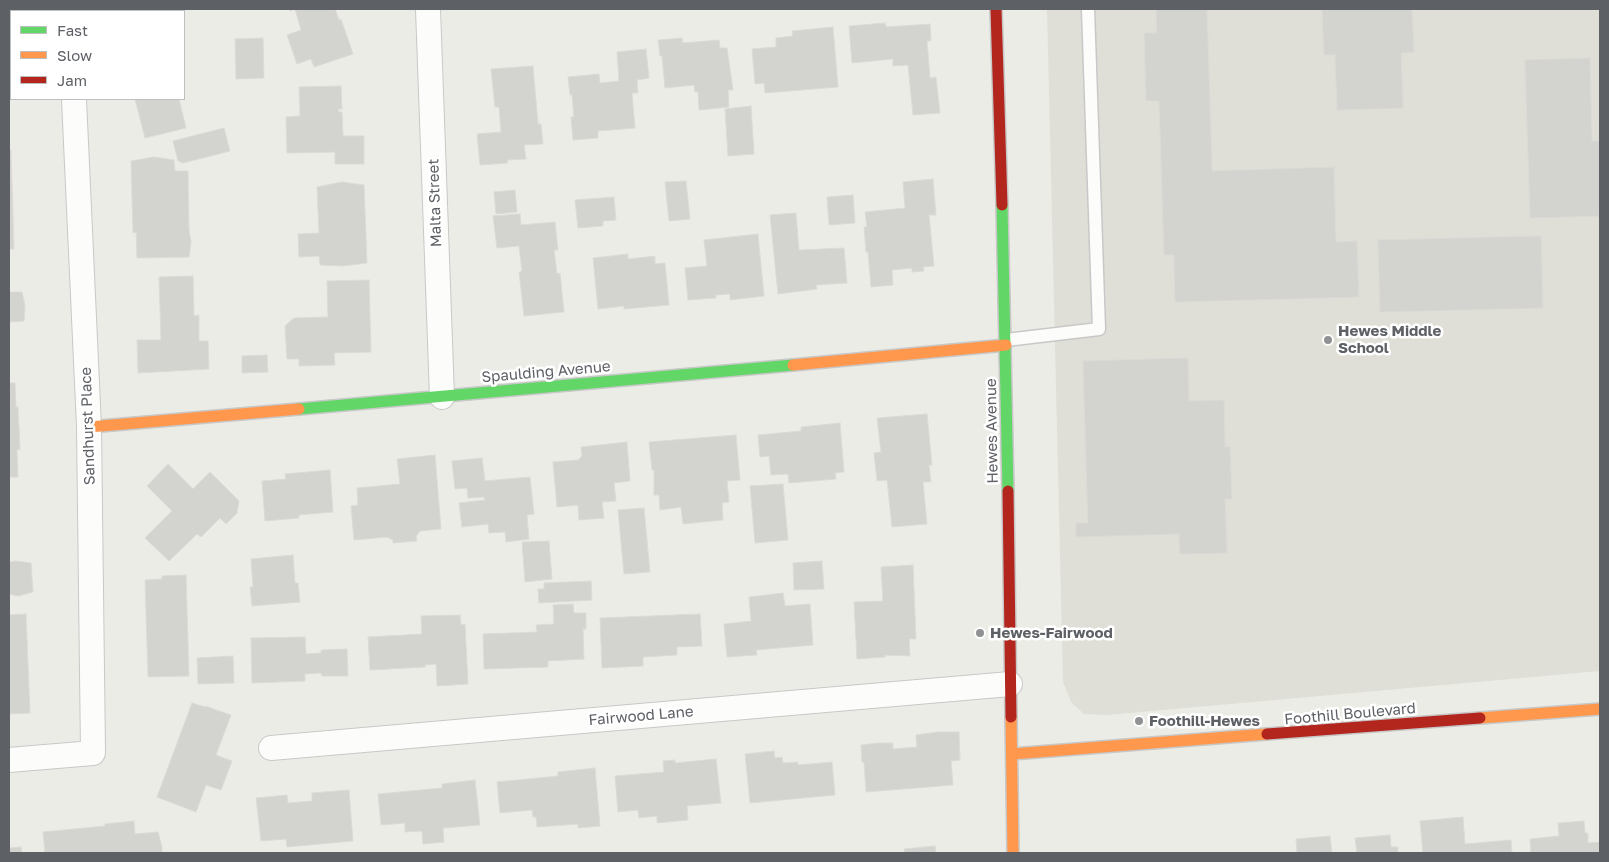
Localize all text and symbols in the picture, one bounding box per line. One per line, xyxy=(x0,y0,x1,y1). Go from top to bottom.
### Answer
legend xyxy=(10,10,185,100)
text: Fast xyxy=(57,21,88,39)
text: Slow xyxy=(57,46,92,64)
text: Jam xyxy=(57,71,87,89)
street label: Malta Street xyxy=(424,158,446,248)
place label: Hewes Middle School xyxy=(1338,322,1441,357)
marker: Hewes Middle School xyxy=(1322,334,1334,346)
street label: Spaulding Avenue xyxy=(481,357,611,387)
street label: Sandhurst Place xyxy=(77,367,99,485)
street label: Hewes Avenue xyxy=(982,378,1002,484)
place label: Hewes-Fairwood xyxy=(990,624,1113,642)
marker: Hewes-Fairwood xyxy=(974,627,986,639)
street label: Foothill Boulevard xyxy=(1284,699,1416,729)
street label: Fairwood Lane xyxy=(588,702,694,730)
place label: Foothill-Hewes xyxy=(1149,712,1260,730)
marker: Foothill-Hewes xyxy=(1133,715,1145,727)

